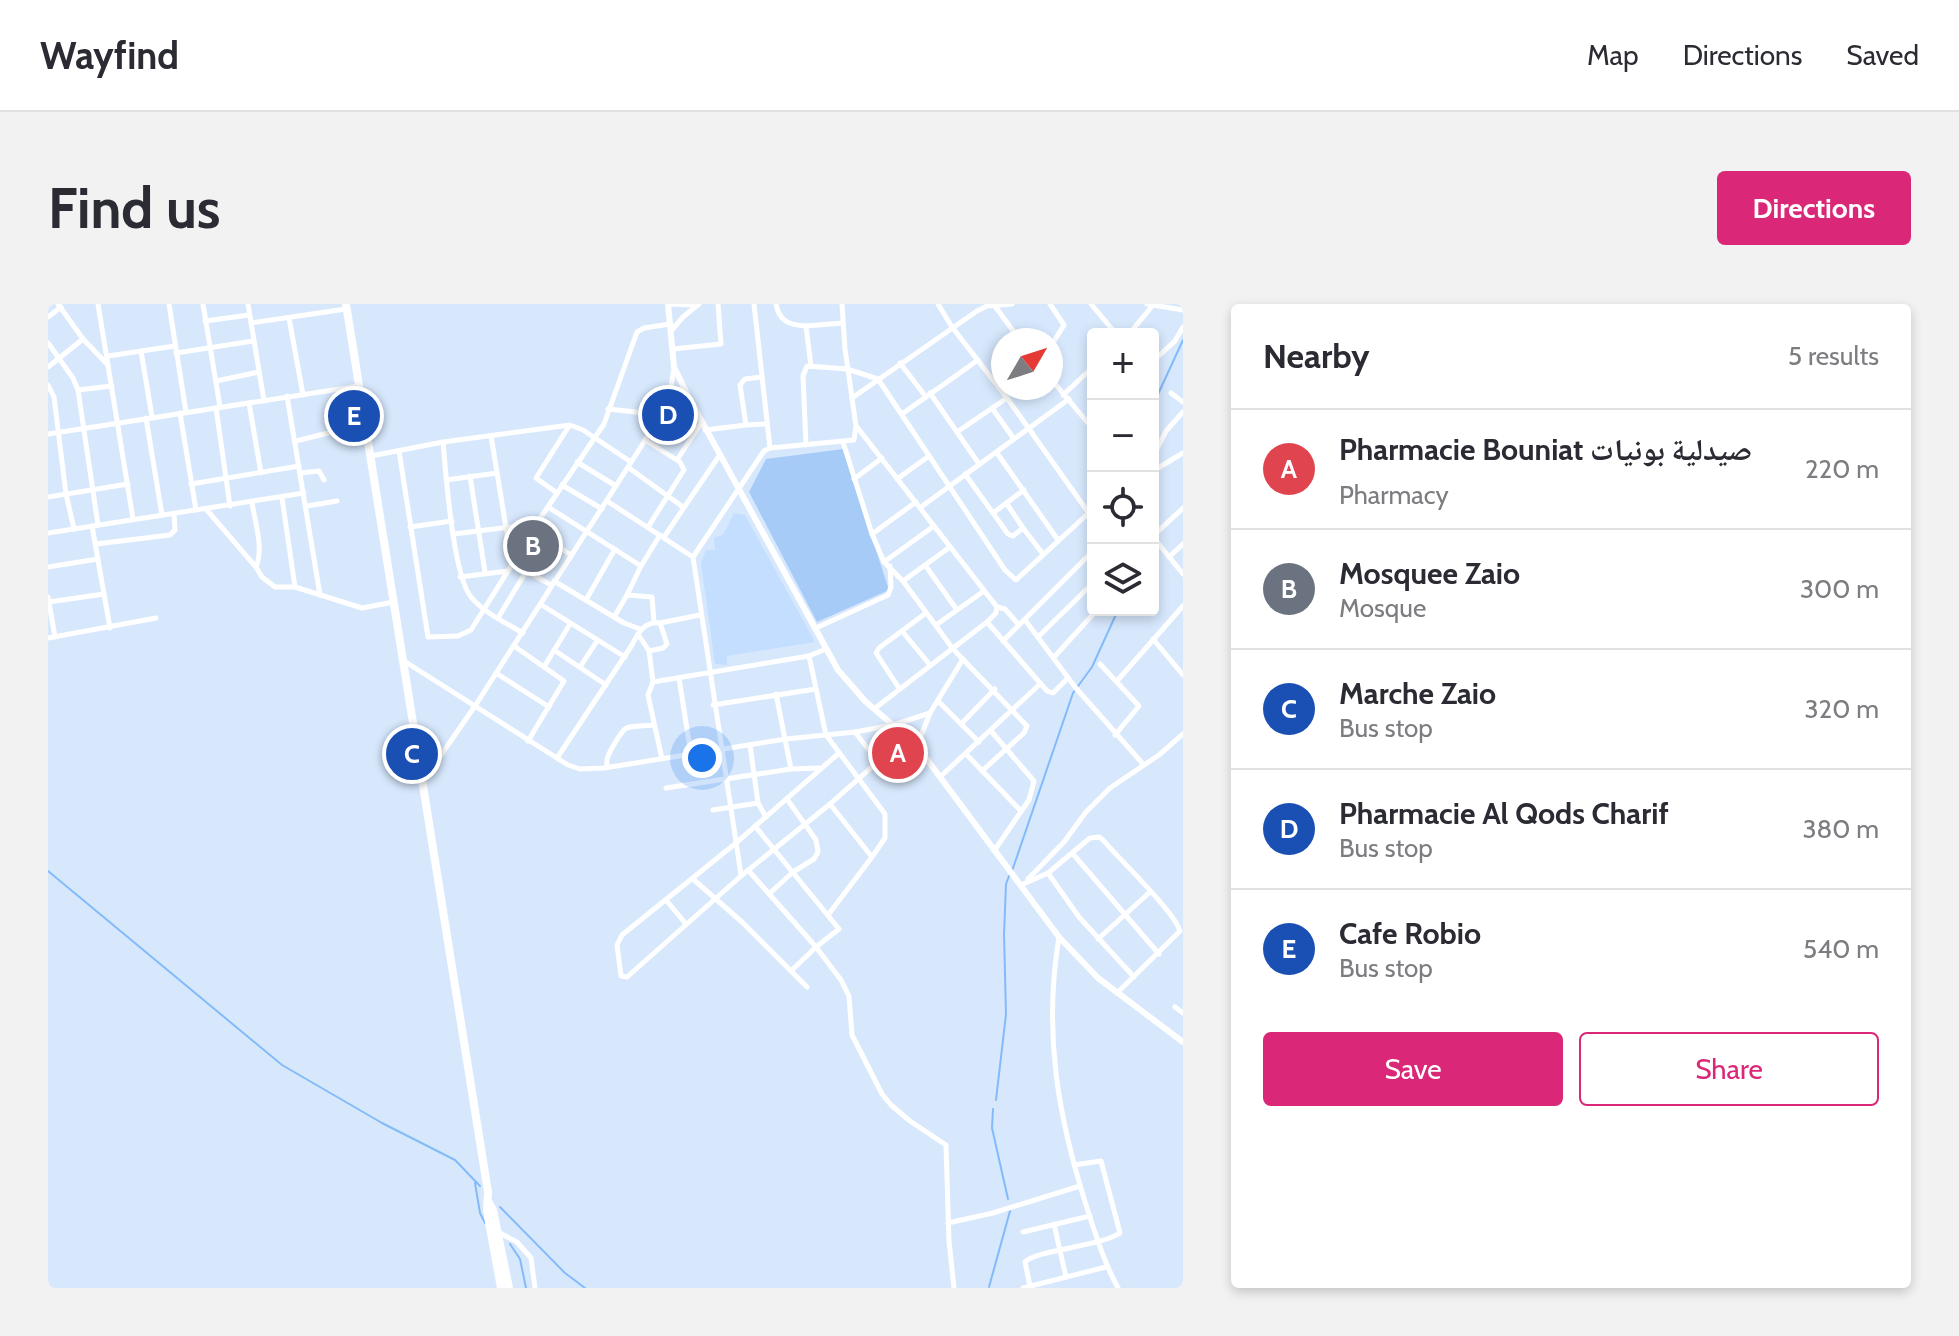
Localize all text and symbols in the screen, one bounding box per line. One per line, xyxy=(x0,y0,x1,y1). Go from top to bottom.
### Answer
text: Wayfind xyxy=(40,32,179,79)
text: Map xyxy=(1587,38,1639,72)
text: Directions xyxy=(1683,38,1802,72)
text: Saved xyxy=(1846,38,1919,72)
button: Directions xyxy=(1717,171,1911,245)
text: Find us xyxy=(48,174,221,242)
north arrow xyxy=(991,328,1063,400)
map controls xyxy=(1087,328,1159,616)
button: + xyxy=(1087,328,1159,400)
text: Nearby xyxy=(1263,335,1370,377)
text: 5 results xyxy=(1788,340,1879,372)
pin: D xyxy=(642,385,694,445)
pin: E xyxy=(328,386,380,446)
button: − xyxy=(1087,400,1159,472)
text: Pharmacie Bouniat صيدلية بونيات xyxy=(1339,431,1752,468)
text: A xyxy=(1281,453,1297,485)
text: 220 m xyxy=(1805,453,1879,485)
button: locate xyxy=(1087,472,1159,544)
text: Pharmacy xyxy=(1339,479,1449,511)
pin: B xyxy=(507,516,559,576)
button: layers xyxy=(1087,544,1159,616)
text: Mosquee Zaio xyxy=(1339,555,1520,592)
text: B xyxy=(1281,573,1297,605)
text: 300 m xyxy=(1800,573,1879,605)
text: Mosque xyxy=(1339,592,1426,624)
text: Marche Zaio xyxy=(1339,675,1496,712)
text: C xyxy=(1281,693,1297,725)
text: 320 m xyxy=(1805,693,1879,725)
text: Bus stop xyxy=(1339,712,1433,744)
pin: A xyxy=(872,723,924,783)
pin: C xyxy=(386,724,438,784)
your location xyxy=(682,738,722,778)
text: Pharmacie Al Qods Charif xyxy=(1339,795,1669,832)
text: D xyxy=(1280,813,1298,845)
text: 380 m xyxy=(1802,813,1879,845)
text: Bus stop xyxy=(1339,832,1433,864)
text: Cafe Robio xyxy=(1339,915,1481,952)
text: E xyxy=(1282,933,1296,965)
text: 540 m xyxy=(1803,933,1879,965)
text: Bus stop xyxy=(1339,952,1433,984)
button: Save xyxy=(1263,1032,1563,1106)
button: Share xyxy=(1579,1032,1879,1106)

